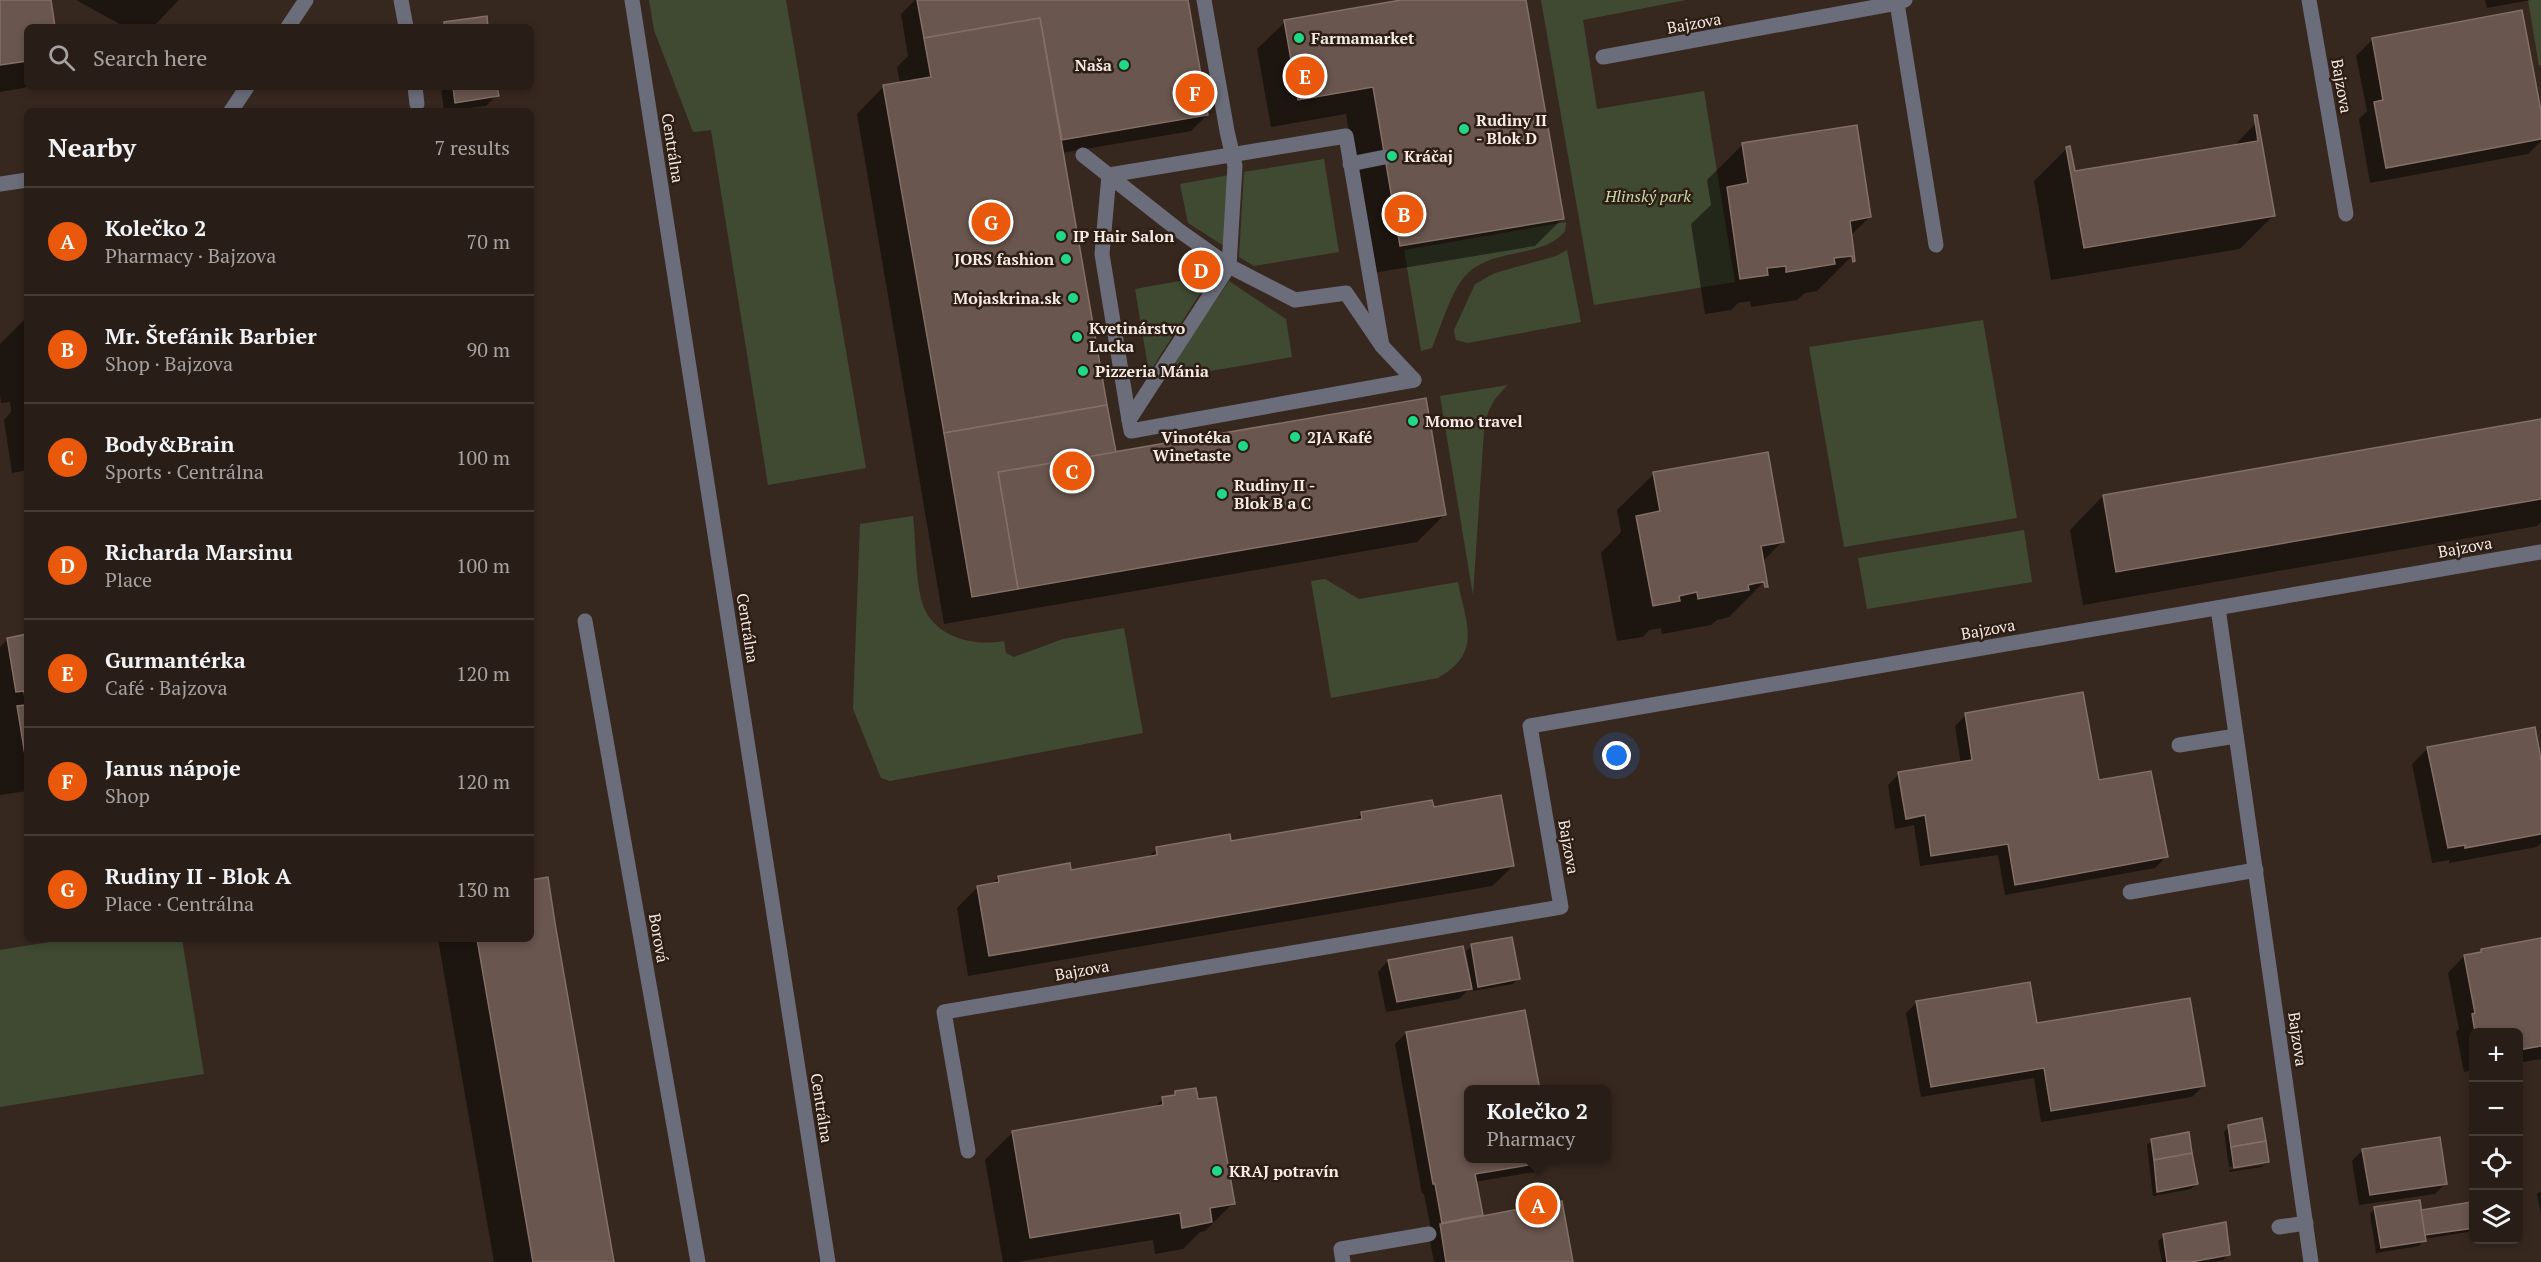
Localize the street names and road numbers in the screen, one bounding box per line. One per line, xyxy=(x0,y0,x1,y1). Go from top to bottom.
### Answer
street label: Bajzova xyxy=(1665,7,1723,39)
street label: Bajzova xyxy=(2326,57,2358,115)
street label: Centrálna xyxy=(657,112,689,184)
street label: Bajzova xyxy=(2436,531,2494,563)
street label: Centrálna xyxy=(732,592,764,664)
street label: Bajzova xyxy=(1959,613,2017,645)
street label: Bajzova xyxy=(1553,818,1585,876)
street label: Borová xyxy=(644,912,674,964)
street label: Bajzova xyxy=(1053,954,1111,986)
street label: Bajzova xyxy=(2283,1010,2313,1068)
street label: Centrálna xyxy=(806,1072,838,1144)

